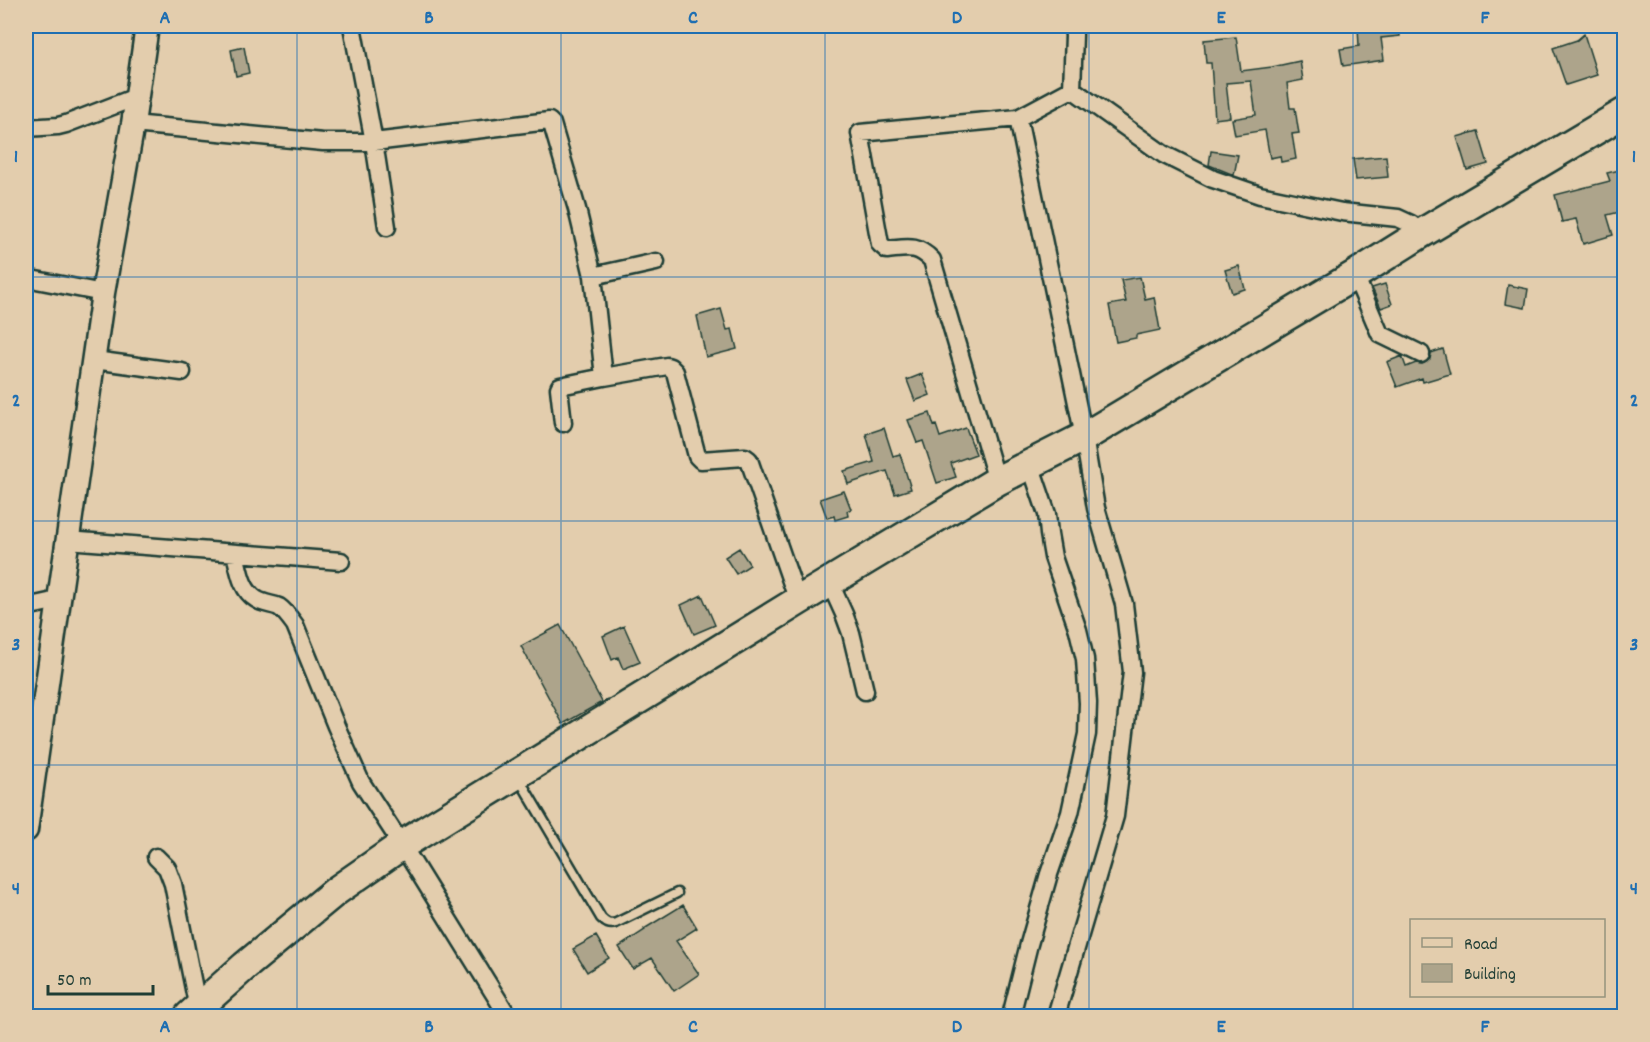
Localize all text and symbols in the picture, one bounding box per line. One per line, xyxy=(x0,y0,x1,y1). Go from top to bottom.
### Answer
text: A xyxy=(160,5,171,33)
text: B xyxy=(424,5,434,33)
text: C xyxy=(688,5,698,33)
text: D xyxy=(952,5,963,33)
text: E xyxy=(1216,5,1226,33)
text: F xyxy=(1481,5,1491,33)
text: 1 xyxy=(14,144,18,172)
text: 1 xyxy=(1632,144,1636,172)
text: 2 xyxy=(12,388,20,416)
text: 2 xyxy=(1630,388,1638,416)
text: 3 xyxy=(12,632,20,660)
text: 3 xyxy=(1630,632,1638,660)
text: 4 xyxy=(12,876,20,904)
text: 4 xyxy=(1630,876,1638,904)
legend xyxy=(1410,919,1605,997)
text: Road xyxy=(1464,933,1498,958)
scale bar xyxy=(48,958,153,996)
text: Building xyxy=(1464,963,1516,988)
text: 50 m xyxy=(57,969,92,994)
text: A xyxy=(160,1014,171,1042)
text: B xyxy=(424,1014,434,1042)
text: C xyxy=(688,1014,698,1042)
text: D xyxy=(952,1014,963,1042)
text: E xyxy=(1216,1014,1226,1042)
text: F xyxy=(1481,1014,1491,1042)

